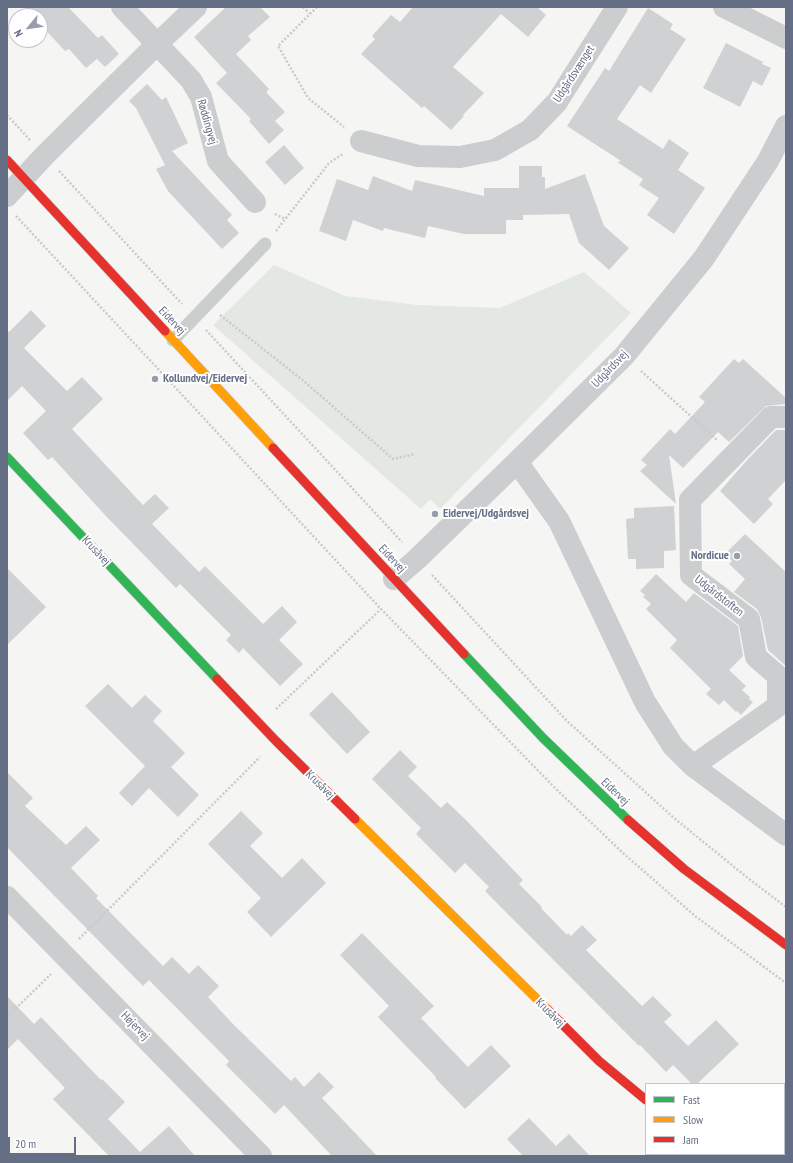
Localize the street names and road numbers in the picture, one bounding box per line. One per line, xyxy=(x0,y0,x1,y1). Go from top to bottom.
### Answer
street label: Udgårdsvænget xyxy=(550,43,598,105)
street label: Røddingvej xyxy=(194,98,220,146)
street label: Eidervej xyxy=(155,304,189,338)
street label: Udgårdsvej xyxy=(589,347,631,391)
street label: Krusåvej xyxy=(79,533,113,569)
street label: Eidervej xyxy=(375,542,409,576)
street label: Udgårdstoften xyxy=(691,572,747,620)
street label: Krusåvej xyxy=(302,767,338,803)
street label: Eidervej xyxy=(598,775,632,809)
street label: Krusåvej xyxy=(532,995,568,1031)
street label: Højervej xyxy=(118,1009,152,1043)

